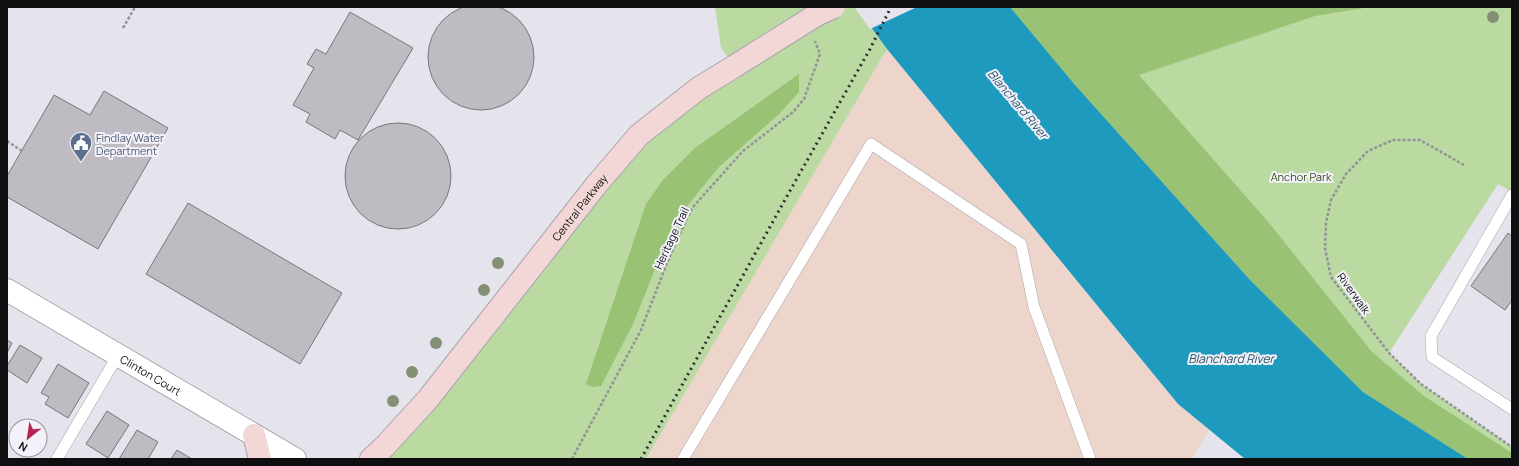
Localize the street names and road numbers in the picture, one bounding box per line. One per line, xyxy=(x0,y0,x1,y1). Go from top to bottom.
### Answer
street label: Central Parkway xyxy=(548,170,610,244)
street label: Heritage Trail xyxy=(650,204,692,272)
street label: Riverwalk xyxy=(1334,269,1374,317)
street label: Clinton Court xyxy=(118,351,184,398)

